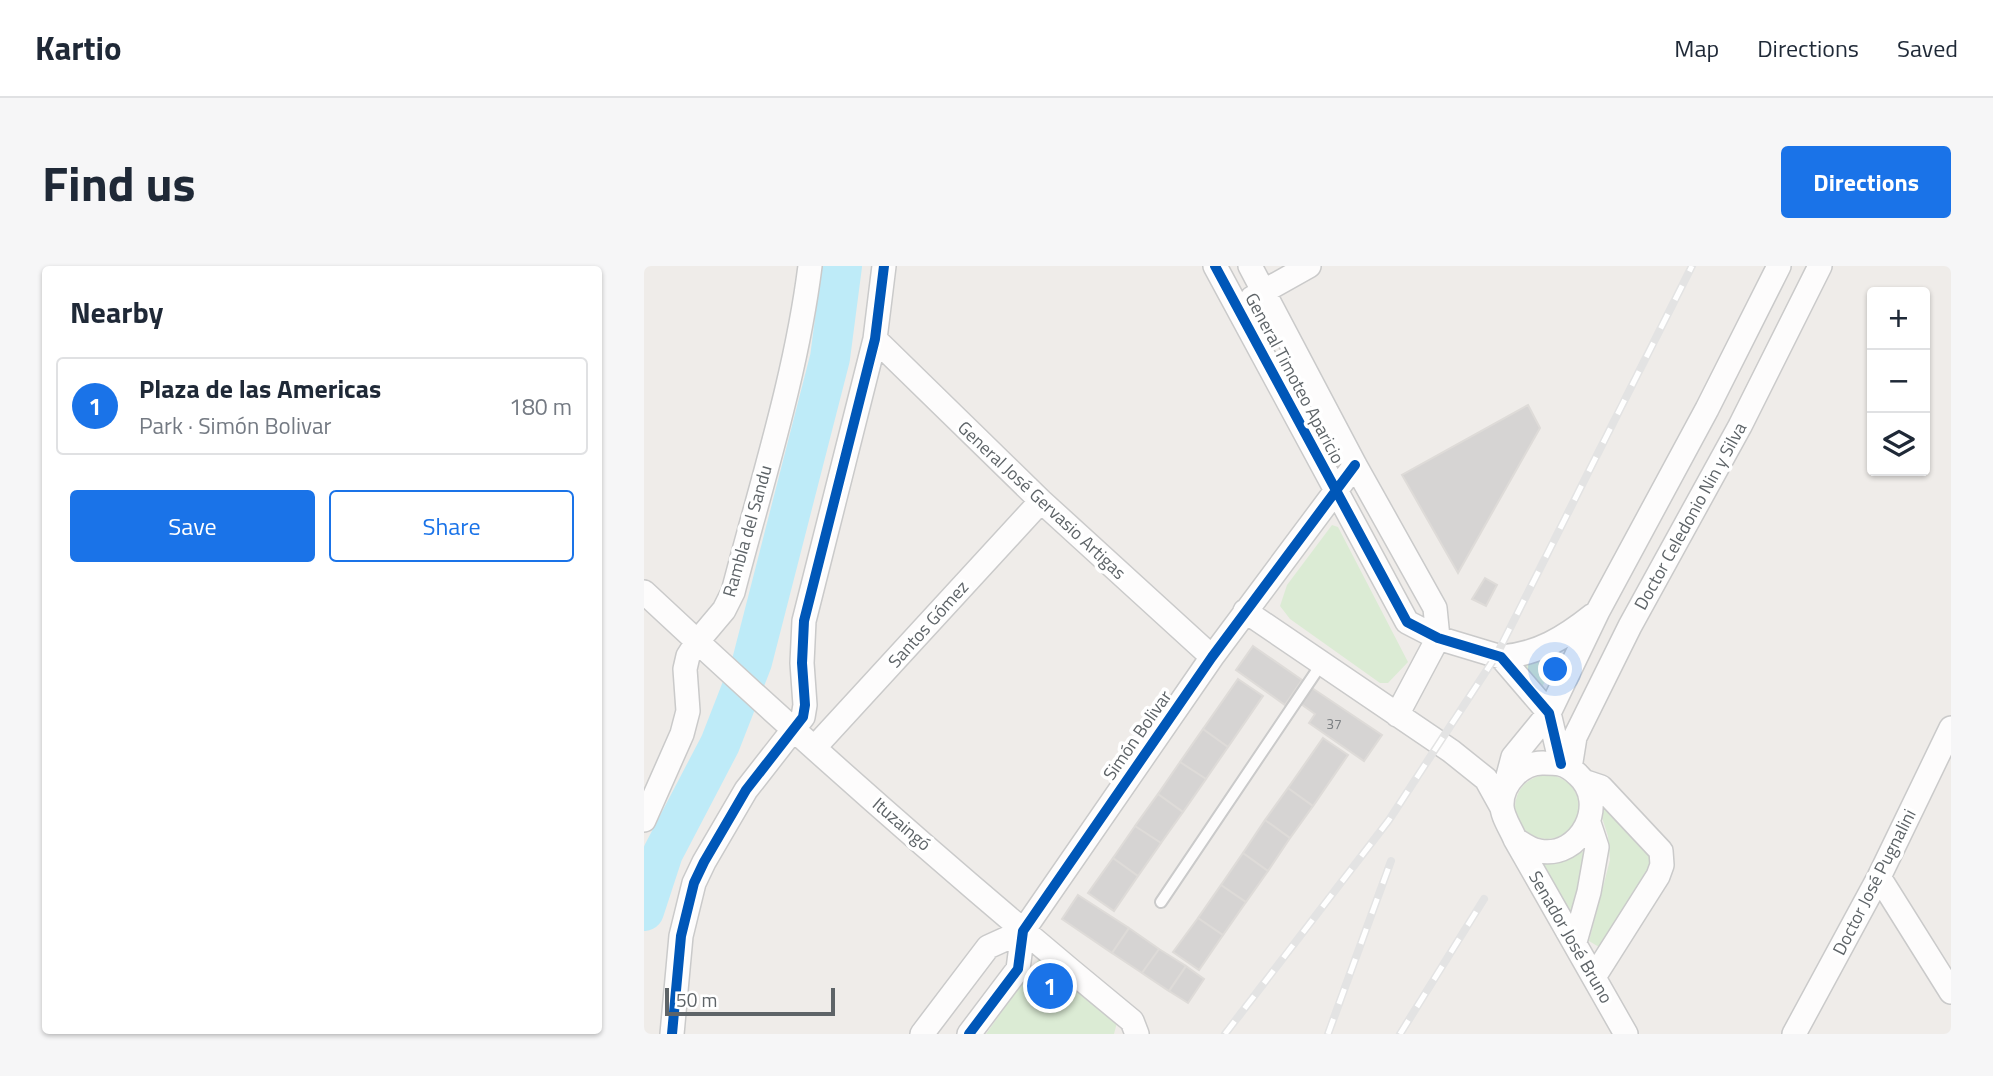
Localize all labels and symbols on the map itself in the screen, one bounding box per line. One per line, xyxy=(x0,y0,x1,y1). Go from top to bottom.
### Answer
street label: General Timoteo Aparicio xyxy=(1239,288,1351,468)
street label: General José Gervasio Artigas xyxy=(952,414,1132,586)
street label: Doctor Celedonio Nin y Silva xyxy=(1627,417,1753,615)
street label: Rambla del Sandu xyxy=(715,462,779,600)
street label: Santos Gómez xyxy=(881,574,975,674)
your location xyxy=(1538,652,1572,686)
street label: Simón Bolivar xyxy=(1096,685,1178,785)
house number: 37 xyxy=(1326,713,1342,734)
street label: Ituzaingó xyxy=(867,791,937,857)
street label: Doctor José Pugnalini xyxy=(1825,804,1923,960)
street label: Senador José Bruno xyxy=(1522,866,1620,1008)
pin: 1 xyxy=(1027,960,1073,1012)
scale bar xyxy=(665,985,835,1017)

